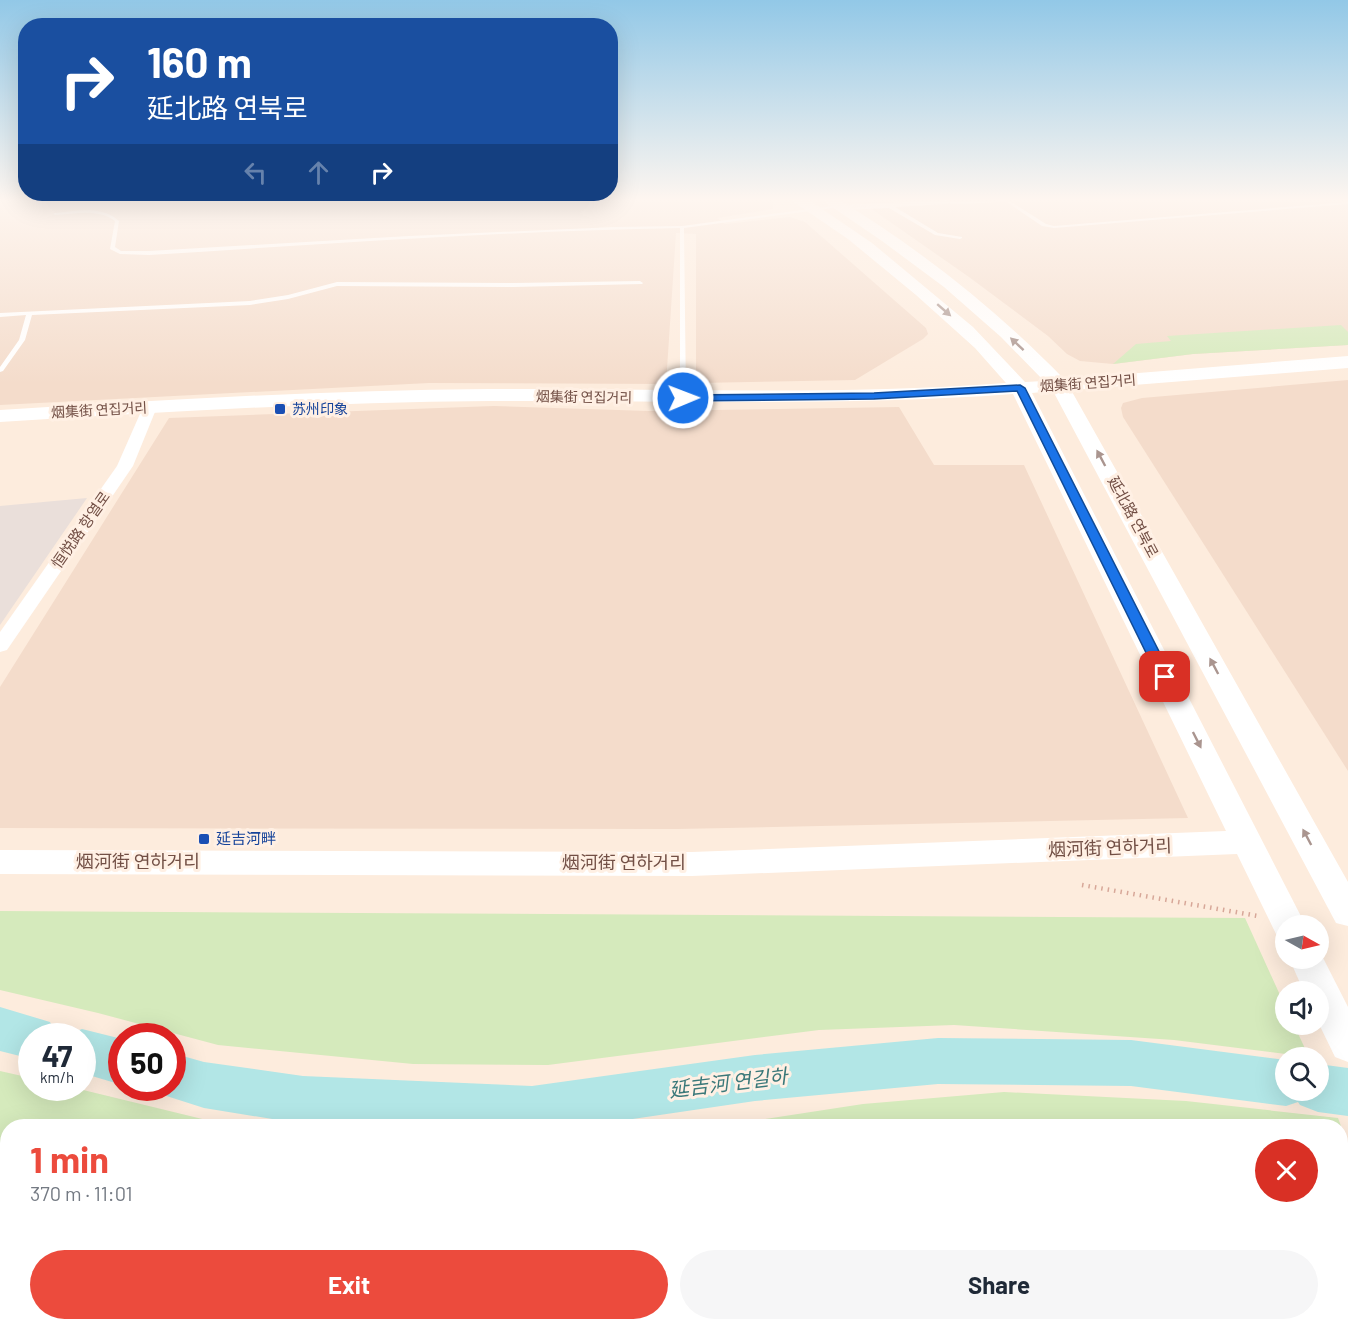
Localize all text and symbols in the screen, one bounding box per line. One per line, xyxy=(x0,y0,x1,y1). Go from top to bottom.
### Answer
text: 160 m xyxy=(147,36,252,86)
icon: right xyxy=(48,42,126,120)
text: 延北路 연북로 xyxy=(147,91,308,123)
icon: left xyxy=(239,156,272,189)
icon: ahead xyxy=(302,156,335,189)
icon: right xyxy=(365,156,398,189)
one-way arrow xyxy=(936,303,951,316)
one-way arrow xyxy=(1011,338,1025,352)
position arrow xyxy=(651,366,715,430)
street label: 烟集街 연집거리 xyxy=(1039,371,1137,394)
street label: 烟集街 연집거리 xyxy=(536,387,632,406)
street label: 烟集街 연집거리 xyxy=(50,398,148,421)
place label: 苏州印象 xyxy=(292,400,348,417)
marker: 苏州印象 xyxy=(273,402,287,416)
one-way arrow xyxy=(1096,449,1106,466)
street label: 延北路 연북로 xyxy=(1105,473,1163,560)
street label: 恒悦路 항열로 xyxy=(47,488,113,571)
pin xyxy=(1139,651,1190,702)
one-way arrow xyxy=(1209,657,1219,674)
icon: arrive xyxy=(1148,660,1181,693)
one-way arrow xyxy=(1192,732,1202,749)
place label: 延吉河畔 xyxy=(216,829,276,847)
one-way arrow xyxy=(1302,829,1312,846)
marker: 延吉河畔 xyxy=(197,832,211,846)
street label: 烟河街 연하거리 xyxy=(1048,834,1172,860)
street label: 烟河街 연하거리 xyxy=(76,850,200,872)
street label: 烟河街 연하거리 xyxy=(562,851,686,873)
north arrow xyxy=(1275,915,1329,969)
map controls xyxy=(1275,915,1329,1101)
button: sound xyxy=(1275,981,1329,1035)
speed limit sign: 50 xyxy=(108,1023,186,1101)
text: 47 xyxy=(42,1037,72,1073)
button: search xyxy=(1275,1047,1329,1101)
water label: 延吉河 연길하 xyxy=(667,1063,791,1101)
text: km/h xyxy=(40,1068,74,1086)
text: 1 min xyxy=(30,1137,109,1180)
button: close xyxy=(1255,1139,1318,1202)
text: 370 m · 11:01 xyxy=(30,1181,132,1205)
button: Exit xyxy=(30,1250,668,1319)
button: Share xyxy=(680,1250,1318,1319)

